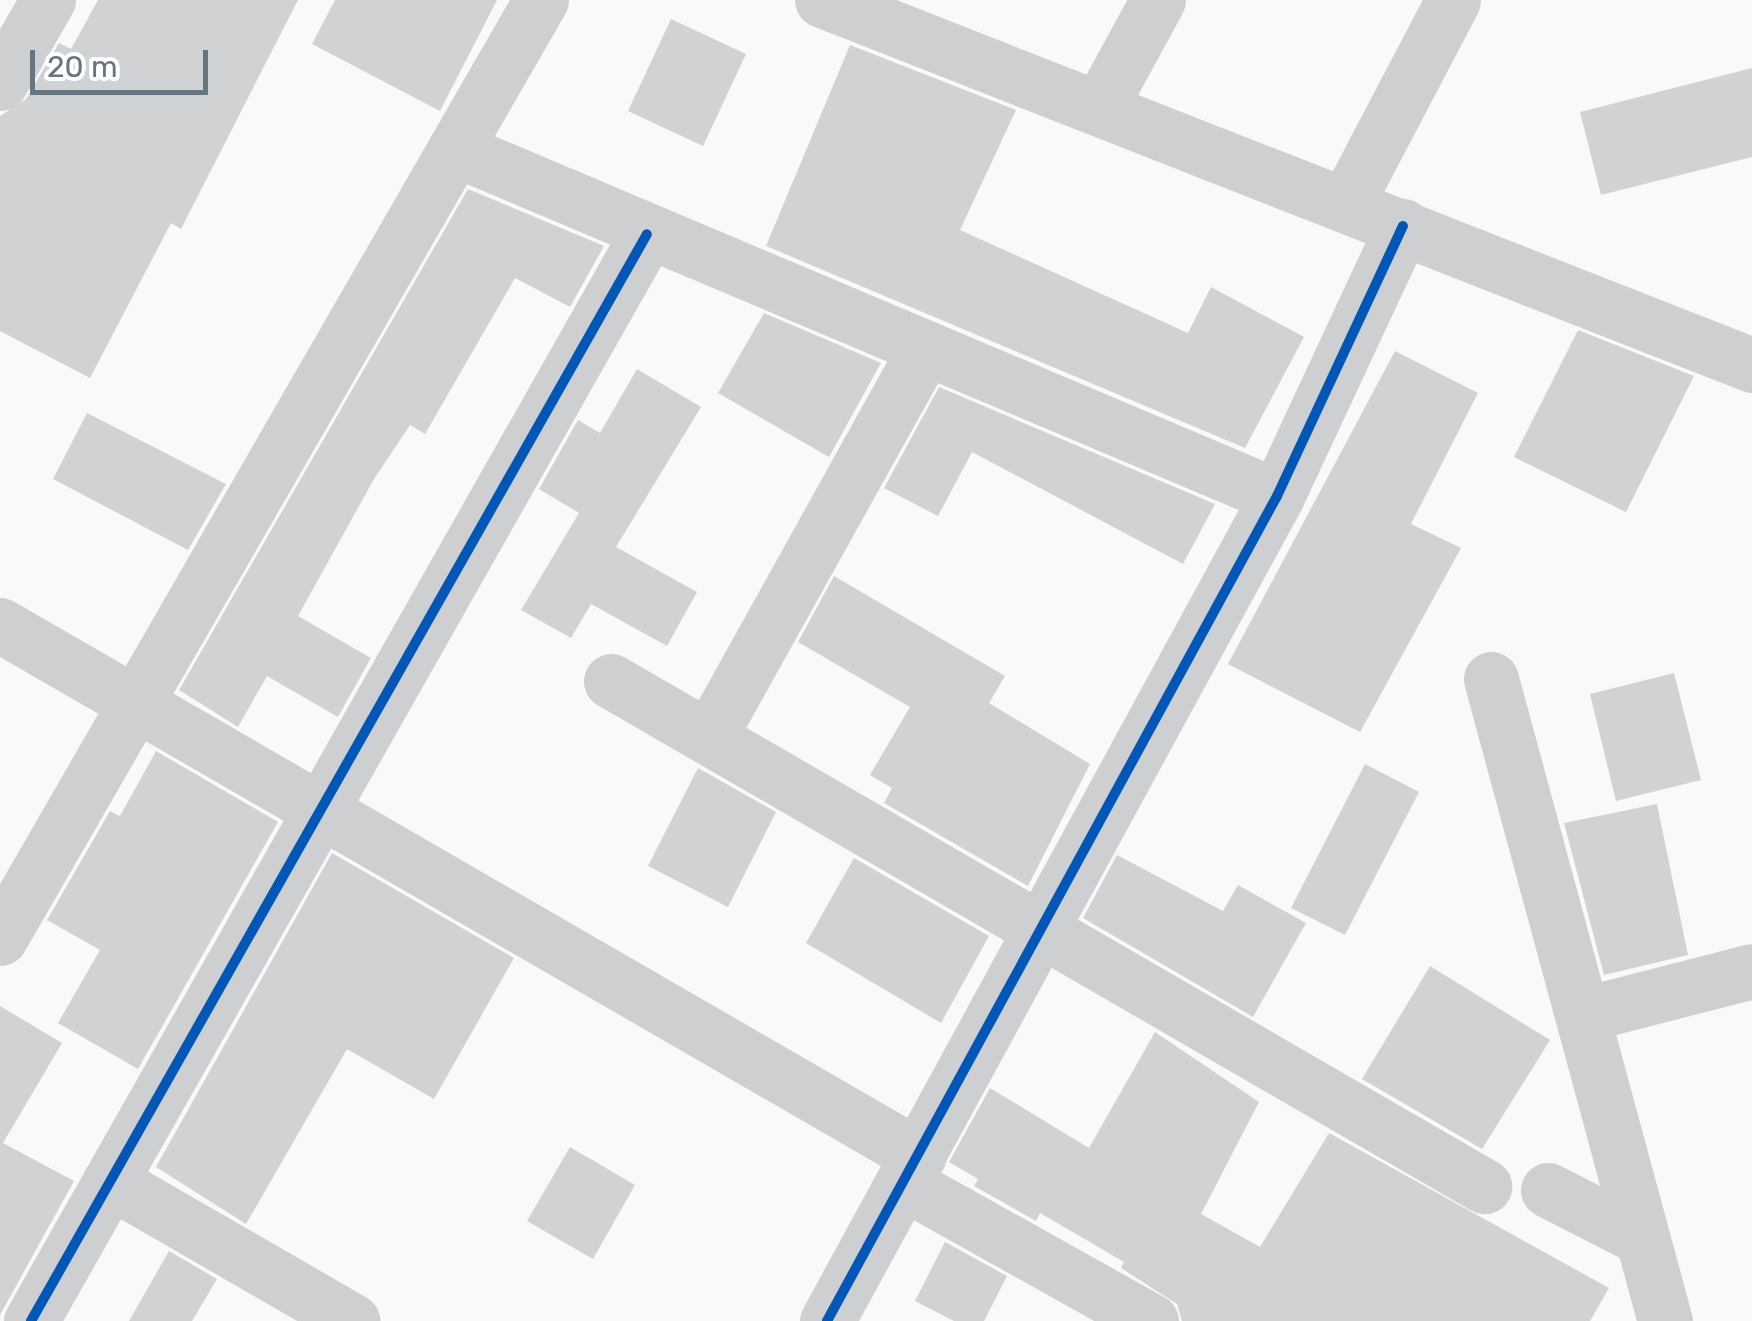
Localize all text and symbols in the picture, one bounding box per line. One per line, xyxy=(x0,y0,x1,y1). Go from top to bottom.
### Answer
scale bar xyxy=(35,30,212,92)
text: 20 m xyxy=(47,49,118,85)

